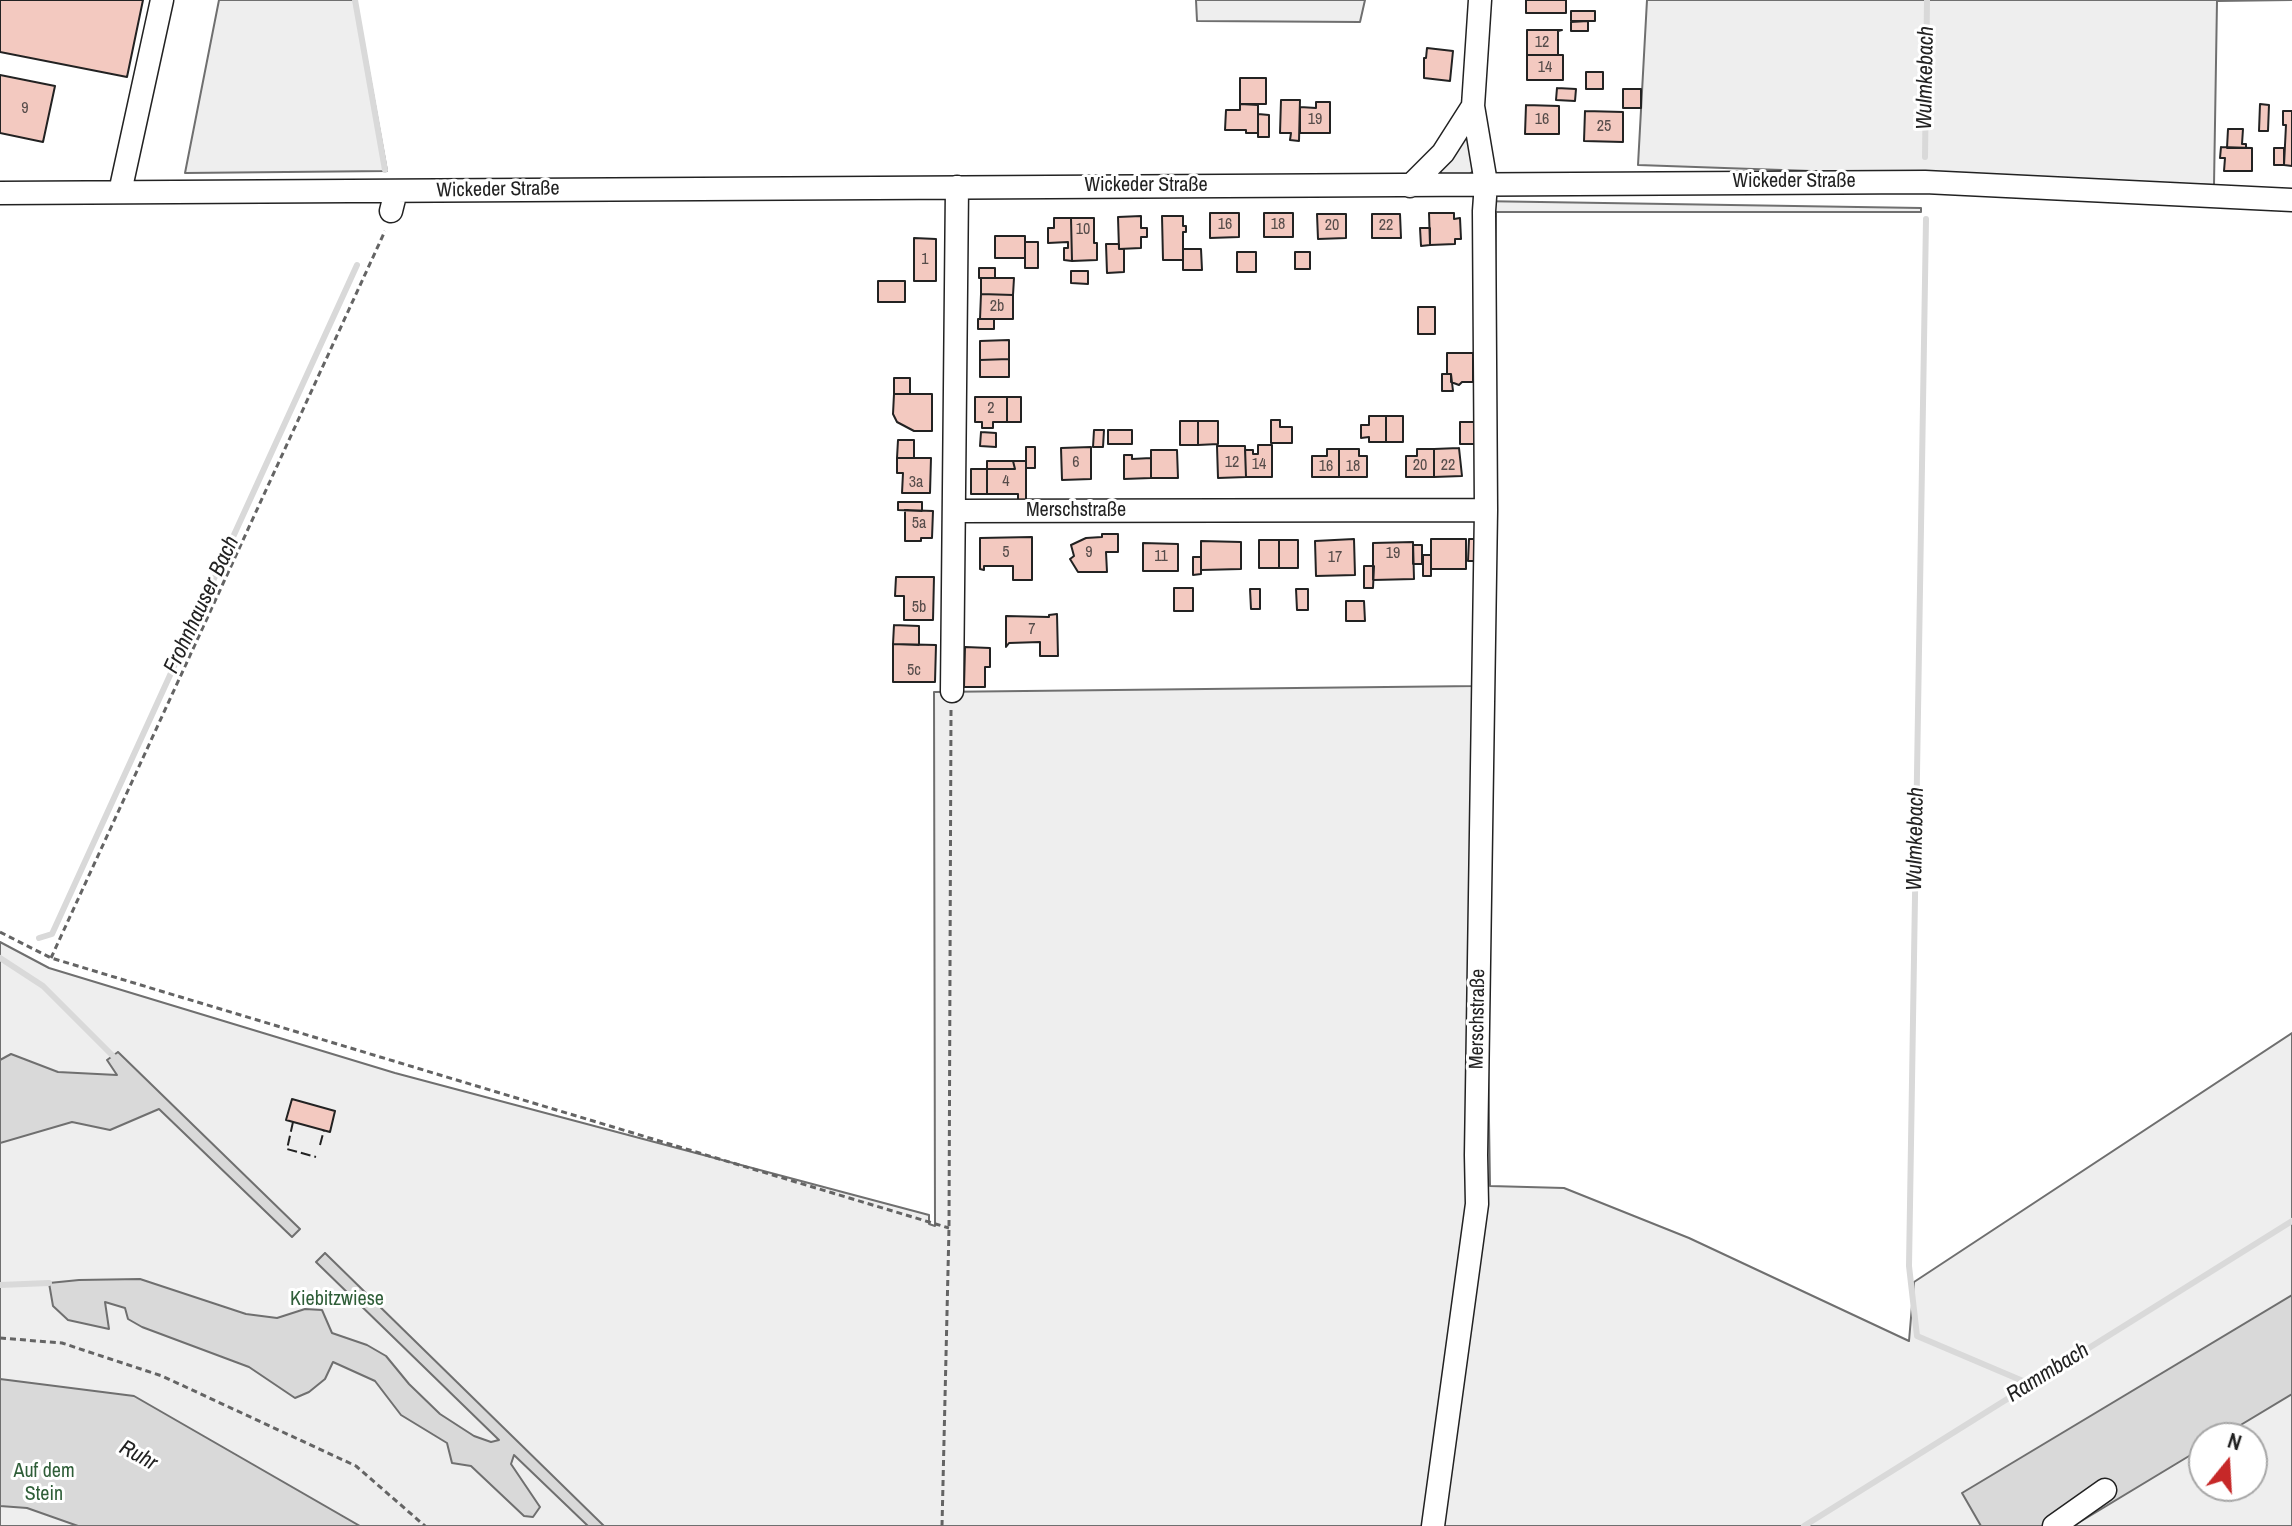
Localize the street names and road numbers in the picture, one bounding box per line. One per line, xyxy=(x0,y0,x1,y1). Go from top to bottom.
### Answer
street label: Wickeder Straße xyxy=(1732,170,1856,194)
street label: Wickeder Straße xyxy=(1084,174,1208,198)
street label: Wickeder Straße xyxy=(436,177,560,203)
street label: Merschstraße xyxy=(1026,499,1126,523)
street label: Merschstraße xyxy=(1465,969,1491,1069)

